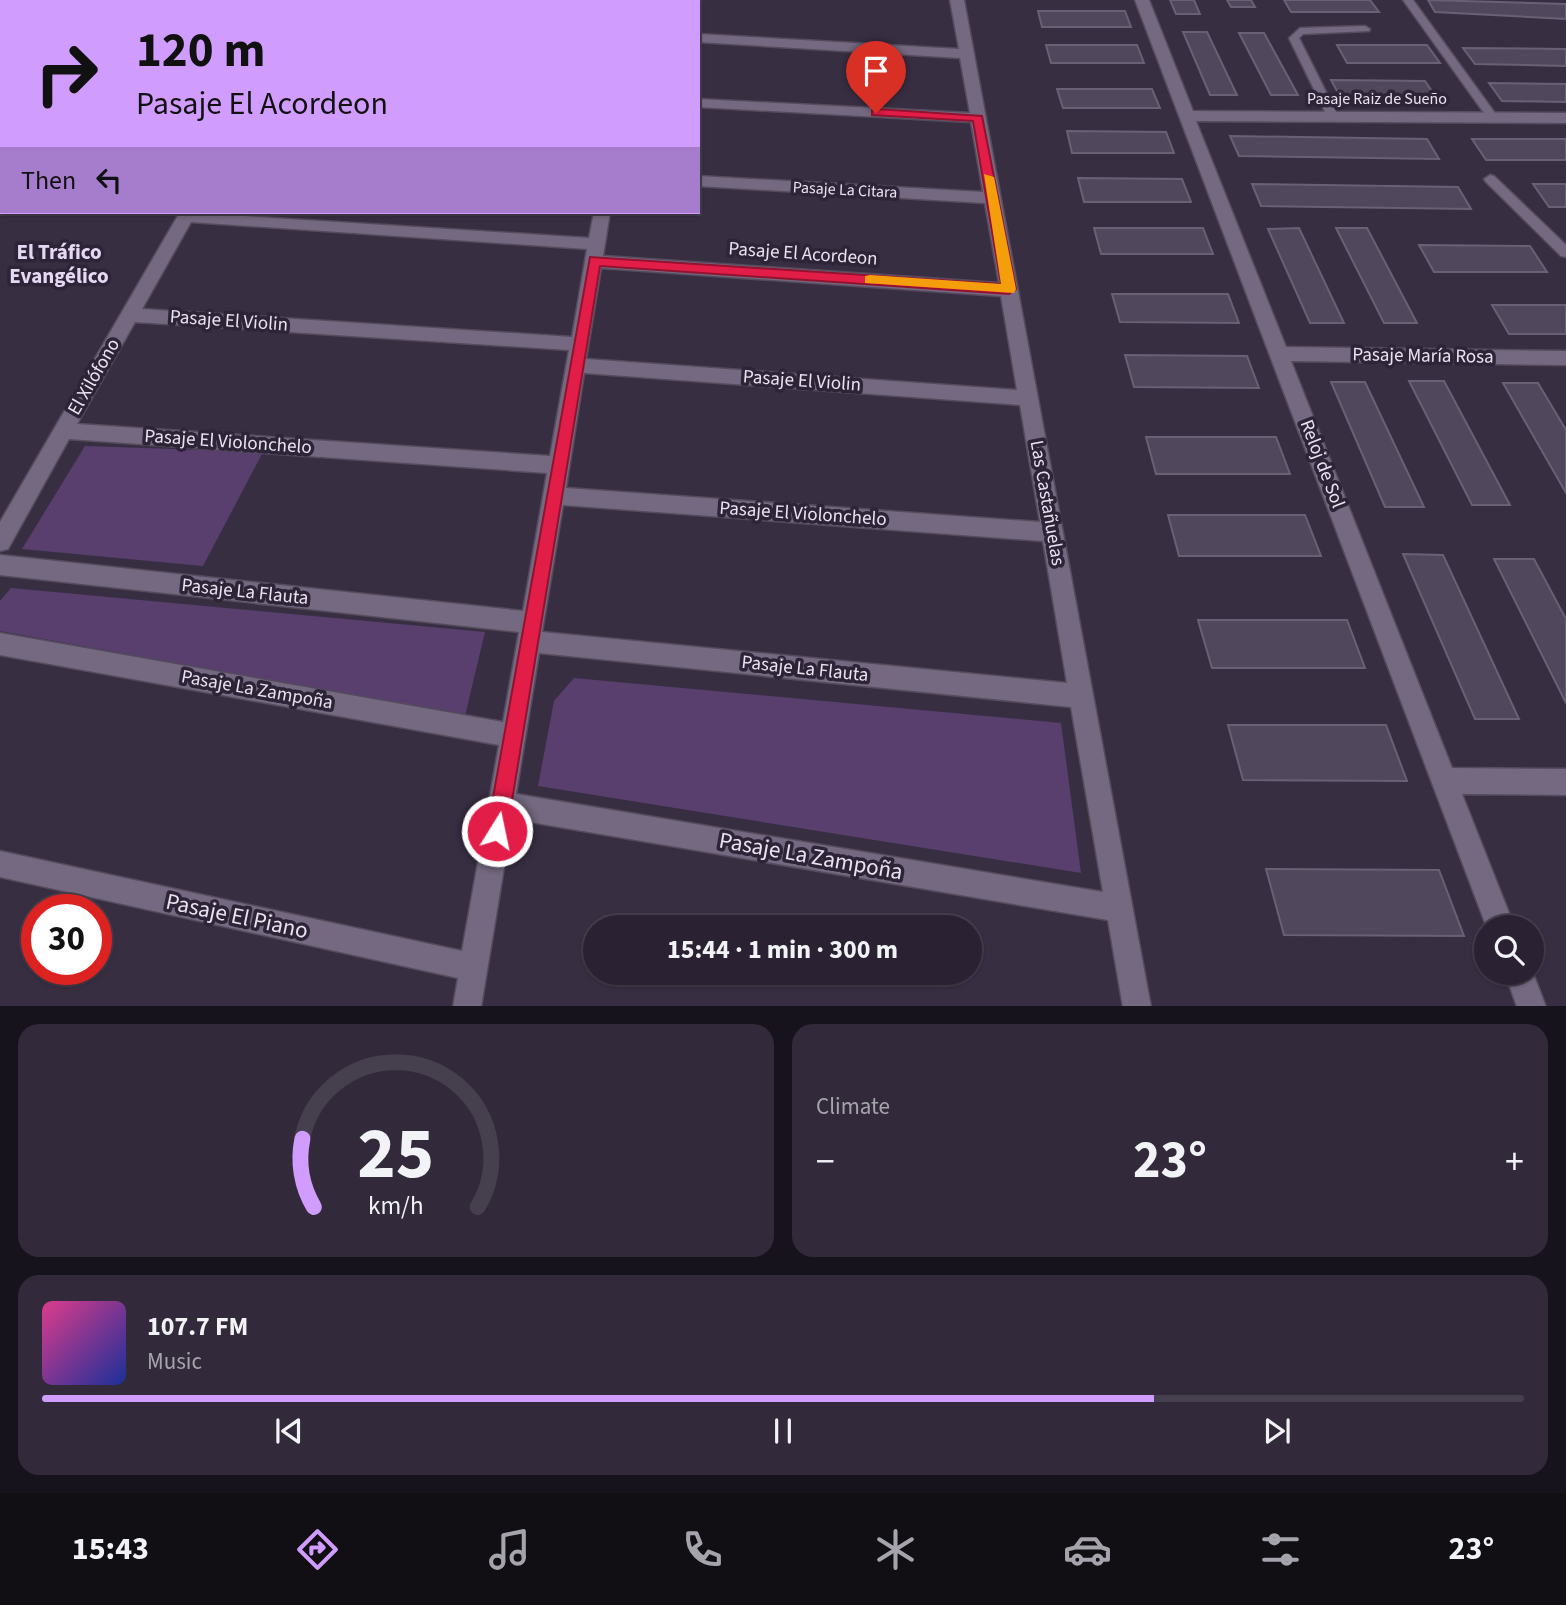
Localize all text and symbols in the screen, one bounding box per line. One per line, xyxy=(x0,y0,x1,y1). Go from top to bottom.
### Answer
text: 120 m xyxy=(136,16,265,86)
icon: right xyxy=(21,28,112,119)
pin xyxy=(846,41,906,113)
icon: arrive xyxy=(857,52,895,90)
text: Pasaje El Acordeon xyxy=(136,81,388,127)
street label: Pasaje Raiz de Sueño xyxy=(1307,88,1447,110)
icon: left xyxy=(90,161,128,199)
text: Then xyxy=(21,162,76,199)
street label: Pasaje La Citara xyxy=(792,176,898,204)
street label: Pasaje El Acordeon xyxy=(727,235,879,273)
district label: El Tráfico Evangélico xyxy=(9,237,109,291)
street label: Pasaje El Violin xyxy=(169,303,289,339)
street label: El Xilófono xyxy=(61,334,127,420)
street label: Pasaje María Rosa xyxy=(1352,341,1494,371)
street label: Pasaje El Violin xyxy=(742,363,862,399)
street label: Reloj de Sol xyxy=(1293,416,1351,512)
street label: Pasaje El Violonchelo xyxy=(144,423,312,461)
street label: Las Castañuelas xyxy=(1023,438,1071,568)
street label: Pasaje El Violonchelo xyxy=(719,495,887,533)
street label: Pasaje La Flauta xyxy=(180,572,310,612)
street label: Pasaje La Flauta xyxy=(740,649,870,689)
street label: Pasaje La Zampoña xyxy=(179,663,335,717)
position arrow xyxy=(460,794,534,868)
street label: Pasaje La Zampoña xyxy=(717,824,905,888)
street label: Pasaje El Piano xyxy=(163,885,311,947)
speed limit sign: 30 xyxy=(21,894,112,985)
map controls xyxy=(1474,915,1544,985)
button: search xyxy=(1474,915,1544,985)
text: 15:44 · 1 min · 300 m xyxy=(667,931,898,968)
text: Climate xyxy=(816,1090,890,1123)
text: 25 xyxy=(358,1102,434,1206)
text: 23° xyxy=(1133,1124,1207,1198)
text: − xyxy=(816,1135,835,1189)
text: + xyxy=(1505,1135,1524,1189)
text: km/h xyxy=(368,1187,424,1223)
text: 107.7 FM xyxy=(147,1308,248,1345)
text: Music xyxy=(147,1345,202,1378)
icon: previous xyxy=(270,1412,308,1450)
icon: pause xyxy=(764,1412,802,1450)
icon: next xyxy=(1258,1412,1296,1450)
icon: directions xyxy=(293,1525,342,1574)
icon: music xyxy=(485,1525,534,1574)
icon: phone xyxy=(678,1525,727,1574)
icon: climate xyxy=(871,1525,920,1574)
icon: car xyxy=(1063,1525,1112,1574)
icon: filters xyxy=(1256,1525,1305,1574)
text: 15:43 xyxy=(72,1526,149,1572)
text: 23° xyxy=(1449,1526,1494,1572)

